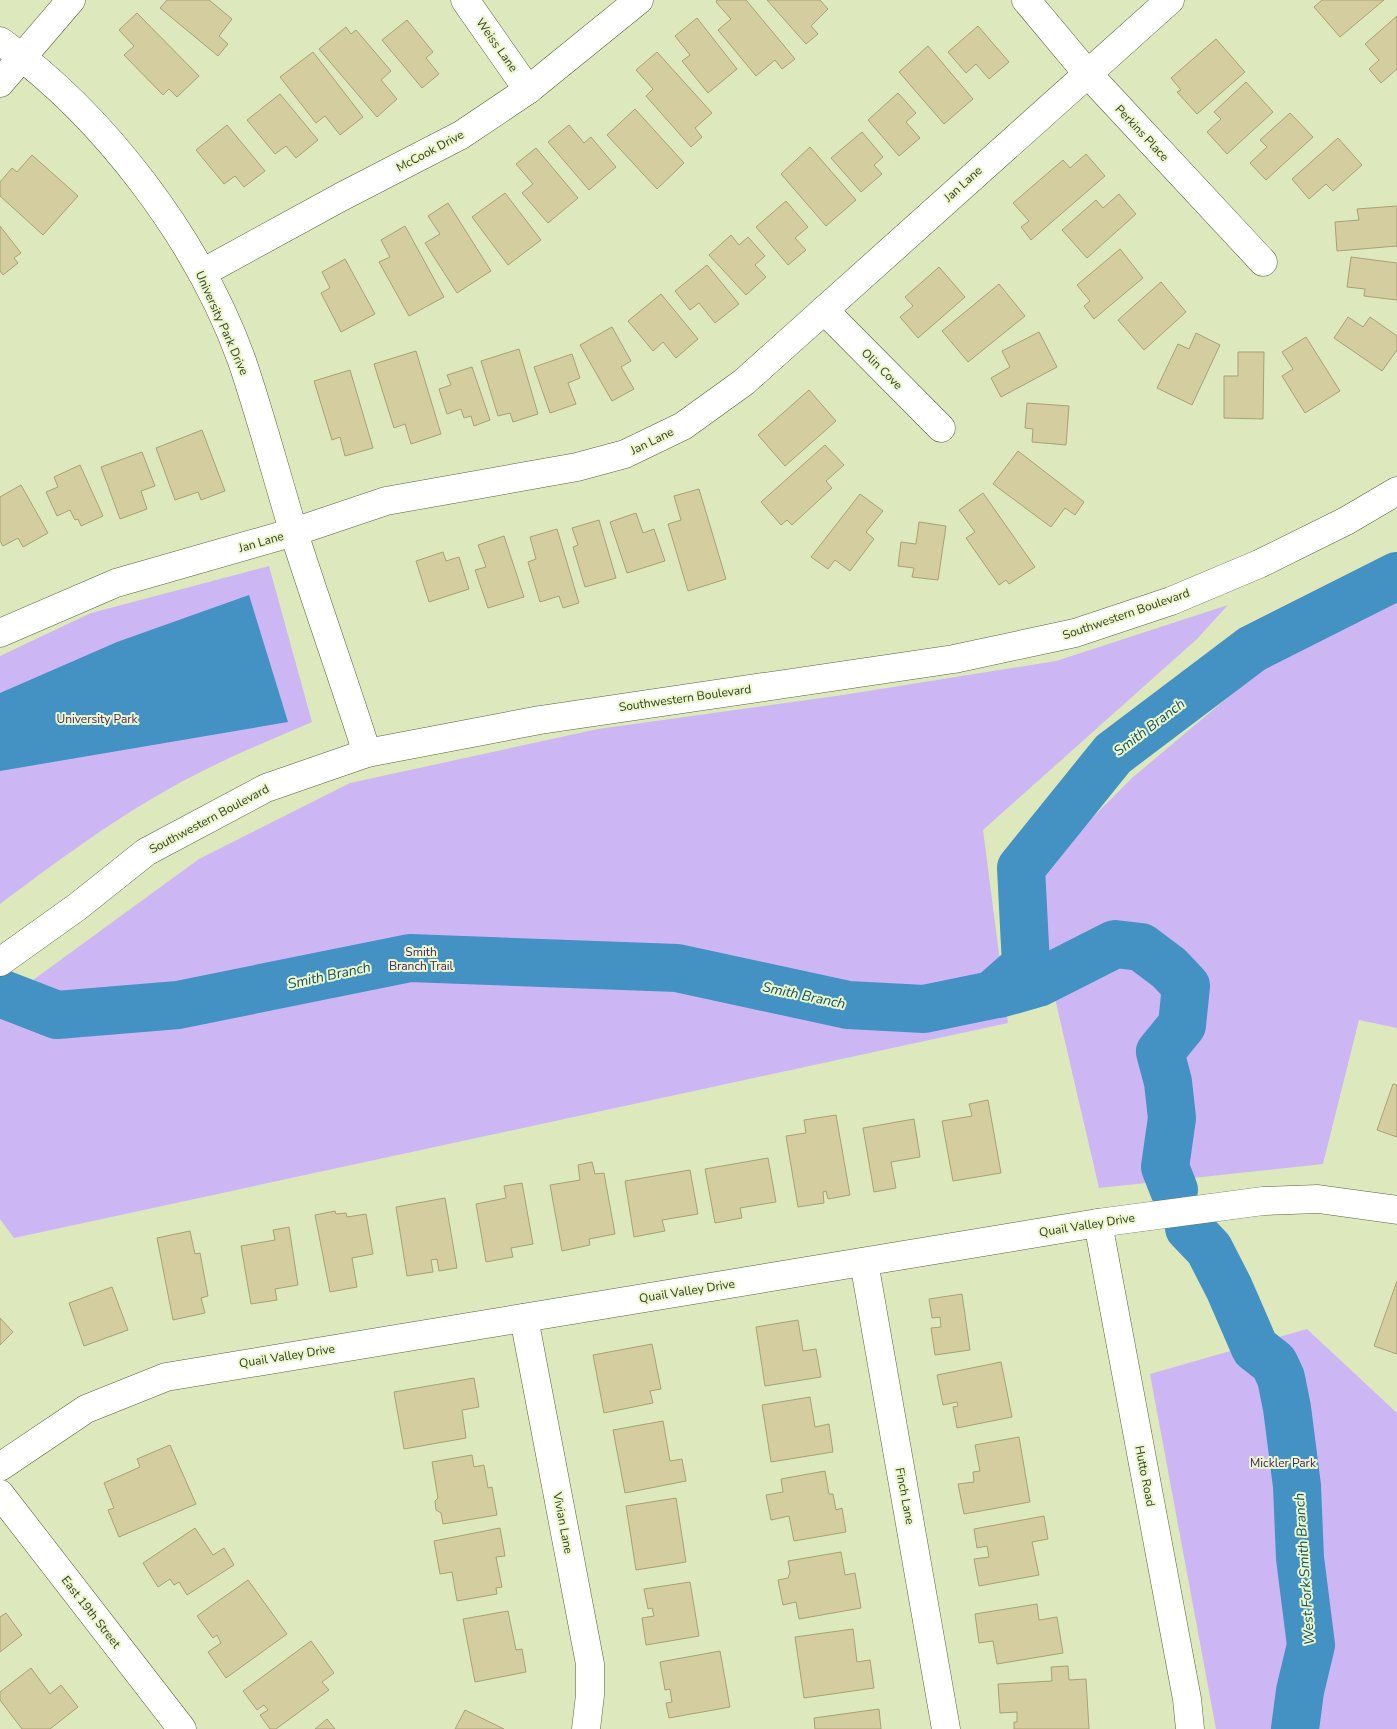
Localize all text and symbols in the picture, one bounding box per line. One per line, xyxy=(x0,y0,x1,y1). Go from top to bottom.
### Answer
street label: Weiss Lane xyxy=(473,15,521,75)
street label: Perkins Place xyxy=(1112,101,1172,165)
street label: McCook Drive xyxy=(393,126,467,176)
street label: Jan Lane xyxy=(940,163,986,206)
street label: University Park Drive xyxy=(192,268,252,378)
street label: Olin Cove xyxy=(858,345,906,393)
street label: Jan Lane xyxy=(627,424,676,459)
street label: Jan Lane xyxy=(236,528,285,556)
street label: Southwestern Boulevard xyxy=(1060,585,1192,643)
street label: Southwestern Boulevard xyxy=(618,681,752,715)
water label: Smith Branch xyxy=(1110,694,1189,760)
park label: University Park xyxy=(56,711,139,727)
street label: Southwestern Boulevard xyxy=(146,781,272,857)
park label: Smith Branch Trail xyxy=(389,944,454,974)
water label: Smith Branch xyxy=(286,957,372,994)
water label: Smith Branch xyxy=(761,977,847,1014)
street label: Quail Valley Drive xyxy=(1038,1210,1136,1240)
street label: Quail Valley Drive xyxy=(638,1276,736,1306)
street label: Quail Valley Drive xyxy=(238,1341,336,1371)
street label: Hutto Road xyxy=(1131,1444,1159,1508)
park label: Mickler Park xyxy=(1250,1455,1317,1471)
street label: Finch Lane xyxy=(892,1466,918,1526)
street label: Vivian Lane xyxy=(549,1490,577,1555)
water label: West Fork Smith Branch xyxy=(1290,1492,1319,1646)
street label: East 19th Street xyxy=(58,1573,125,1652)

